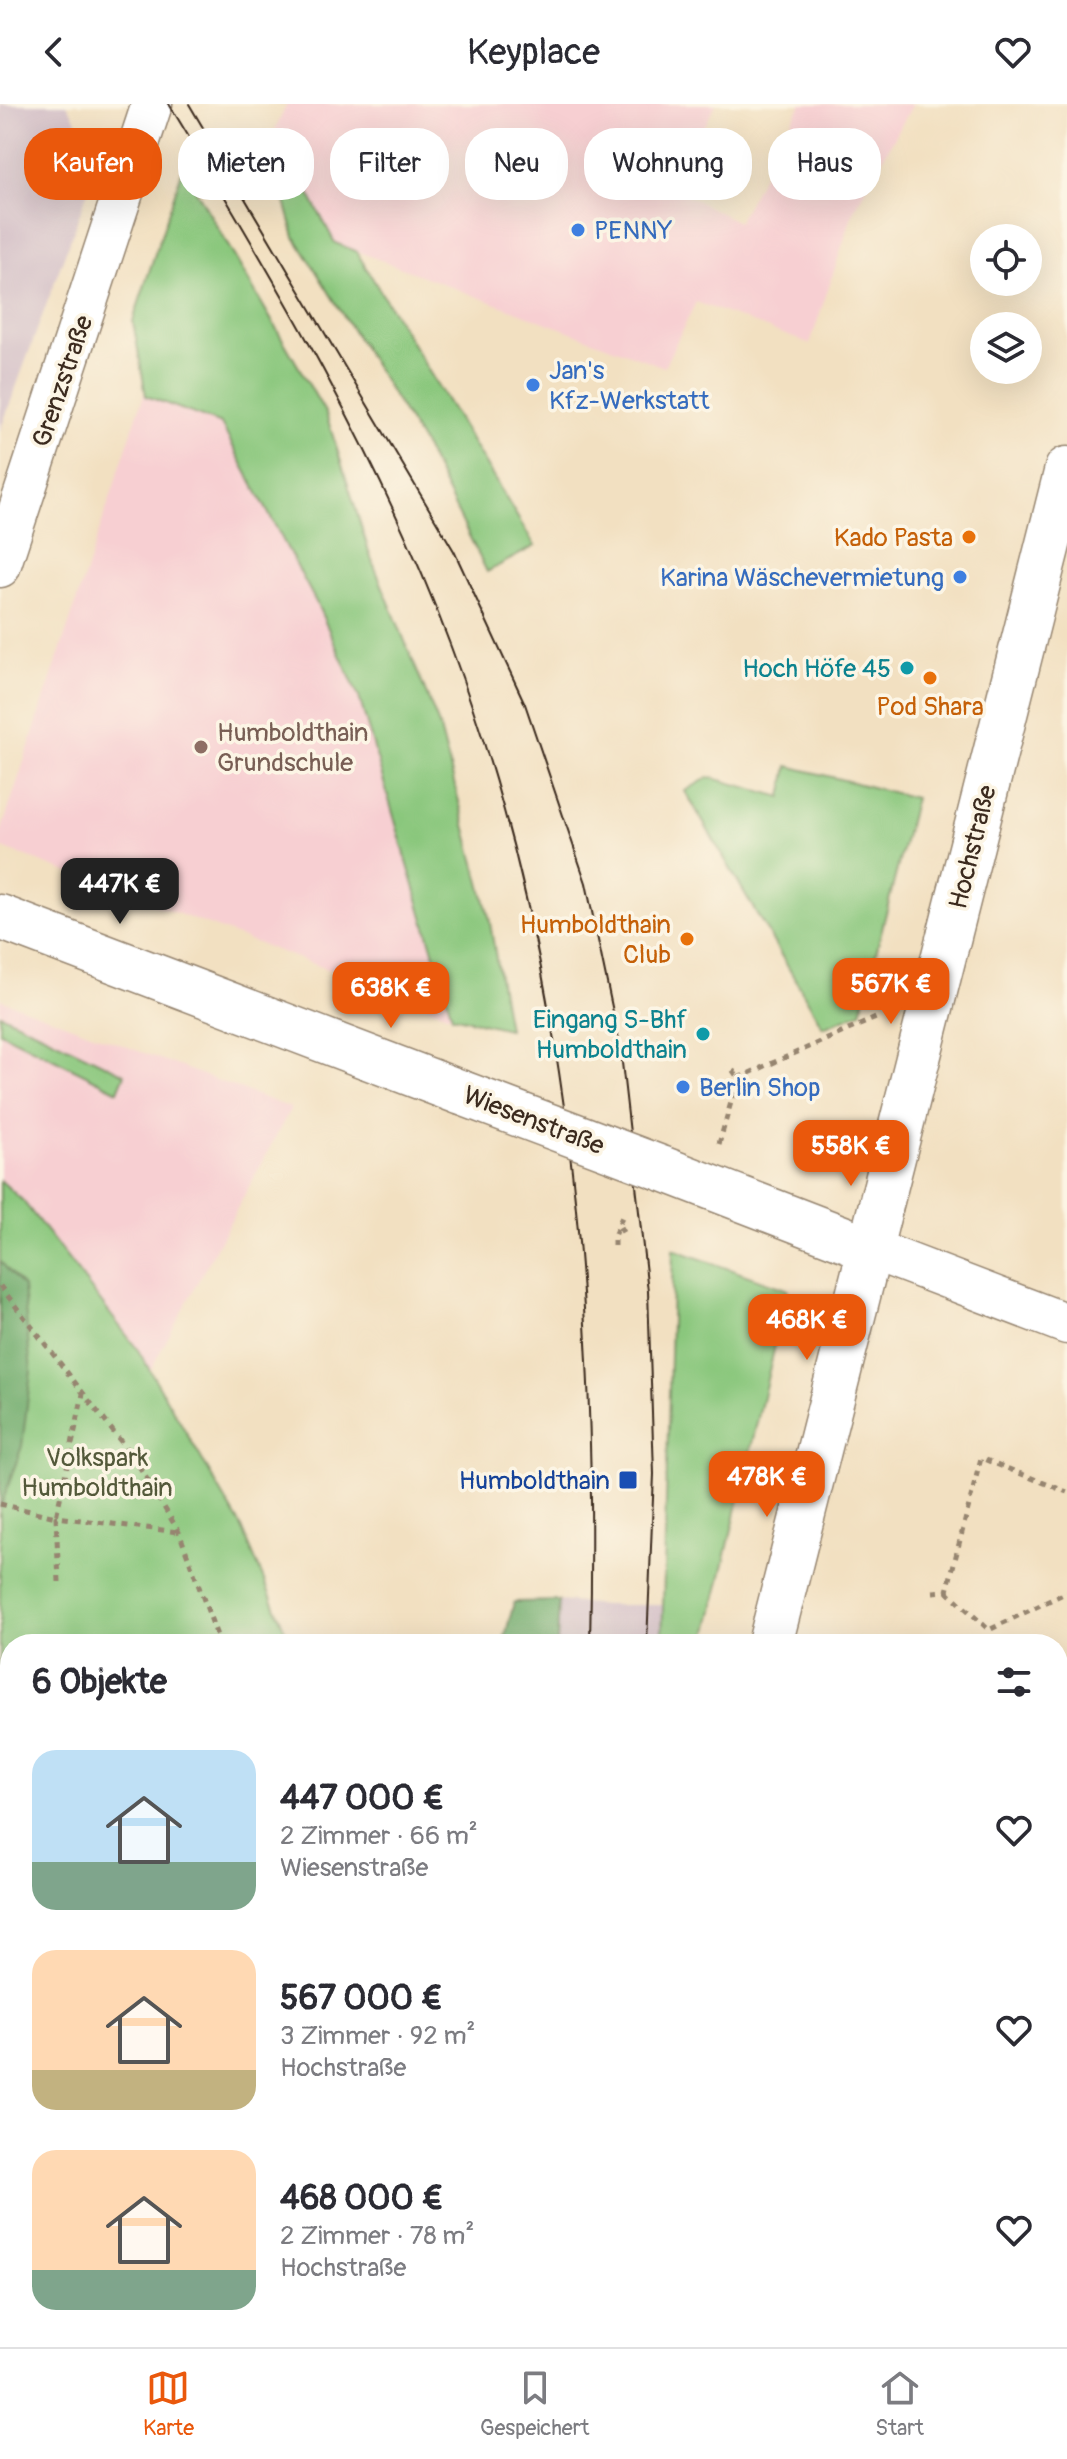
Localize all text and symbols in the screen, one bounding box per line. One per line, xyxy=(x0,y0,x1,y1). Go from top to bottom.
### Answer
icon: back xyxy=(32,30,76,74)
text: Keyplace xyxy=(467,30,600,75)
icon: heart xyxy=(991,30,1035,74)
chip: Kaufen xyxy=(24,128,162,200)
chip: Mieten xyxy=(178,128,314,200)
chip: Filter xyxy=(330,128,449,200)
chip: Neu xyxy=(465,128,568,200)
chip: Wohnung xyxy=(584,128,752,200)
chip: Haus xyxy=(768,128,881,200)
place label: PENNY xyxy=(594,215,673,247)
marker: PENNY xyxy=(569,221,587,239)
map controls xyxy=(970,224,1042,384)
button: locate xyxy=(970,224,1042,296)
street label: Grenzstraße xyxy=(26,311,100,451)
button: layers xyxy=(970,312,1042,384)
place label: Jan's Kfz-Werkstatt xyxy=(549,355,710,417)
marker: Jan's Kfz-Werkstatt xyxy=(524,376,542,394)
place label: Kado Pasta xyxy=(834,522,953,554)
marker: Kado Pasta xyxy=(960,528,978,546)
place label: Karina Wäschevermietung xyxy=(660,562,944,594)
marker: Karina Wäschevermietung xyxy=(951,568,969,586)
place label: Hoch Höfe 45 xyxy=(742,653,891,685)
marker: Hoch Höfe 45 xyxy=(898,659,916,677)
marker: Pod Shara xyxy=(921,669,939,687)
place label: Pod Shara xyxy=(876,691,984,723)
place label: Humboldthain Grundschule xyxy=(217,717,368,779)
marker: Humboldthain Grundschule xyxy=(192,738,210,756)
street label: Hochstraße xyxy=(942,782,1004,912)
pin: 447K € xyxy=(55,858,185,926)
text: 447K € xyxy=(79,868,161,900)
place label: Humboldthain Club xyxy=(520,909,671,971)
marker: Humboldthain Club xyxy=(678,930,696,948)
pin: 567K € xyxy=(826,958,956,1026)
pin: 638K € xyxy=(326,962,456,1030)
text: 567K € xyxy=(850,968,932,1000)
text: 638K € xyxy=(350,972,432,1004)
place label: Eingang S-Bhf Humboldthain xyxy=(533,1004,687,1066)
marker: Eingang S-Bhf Humboldthain xyxy=(694,1025,712,1043)
place label: Berlin Shop xyxy=(699,1072,821,1104)
marker: Berlin Shop xyxy=(674,1078,692,1096)
street label: Wiesenstraße xyxy=(459,1079,609,1162)
pin: 558K € xyxy=(786,1120,916,1188)
text: 558K € xyxy=(811,1130,891,1162)
pin: 468K € xyxy=(742,1294,872,1362)
text: 468K € xyxy=(766,1304,848,1336)
park label: Volkspark Humboldthain xyxy=(21,1442,173,1504)
pin: 478K € xyxy=(702,1451,832,1519)
text: 478K € xyxy=(727,1461,807,1493)
place label: Humboldthain xyxy=(459,1465,610,1497)
marker: Humboldthain xyxy=(617,1469,639,1491)
icon: filters xyxy=(992,1660,1036,1704)
text: 6 Objekte xyxy=(32,1661,167,1704)
text: 447 000 € xyxy=(280,1777,444,1820)
icon: home xyxy=(96,1782,192,1878)
icon: heart xyxy=(992,1808,1036,1852)
text: 2 Zimmer · 66 m² xyxy=(280,1820,478,1852)
text: Wiesenstraße xyxy=(280,1852,428,1884)
text: 567 000 € xyxy=(280,1977,443,2020)
icon: home xyxy=(96,1982,192,2078)
icon: heart xyxy=(992,2008,1036,2052)
text: 3 Zimmer · 92 m² xyxy=(280,2020,475,2052)
text: Hochstraße xyxy=(280,2052,406,2084)
text: 468 000 € xyxy=(280,2177,444,2220)
icon: home xyxy=(96,2182,192,2278)
icon: heart xyxy=(992,2208,1036,2252)
text: 2 Zimmer · 78 m² xyxy=(280,2220,474,2252)
text: Hochstraße xyxy=(280,2252,406,2284)
tab: Karte xyxy=(143,2366,194,2442)
tab: Gespeichert xyxy=(480,2366,589,2442)
tab: Start xyxy=(875,2366,924,2442)

